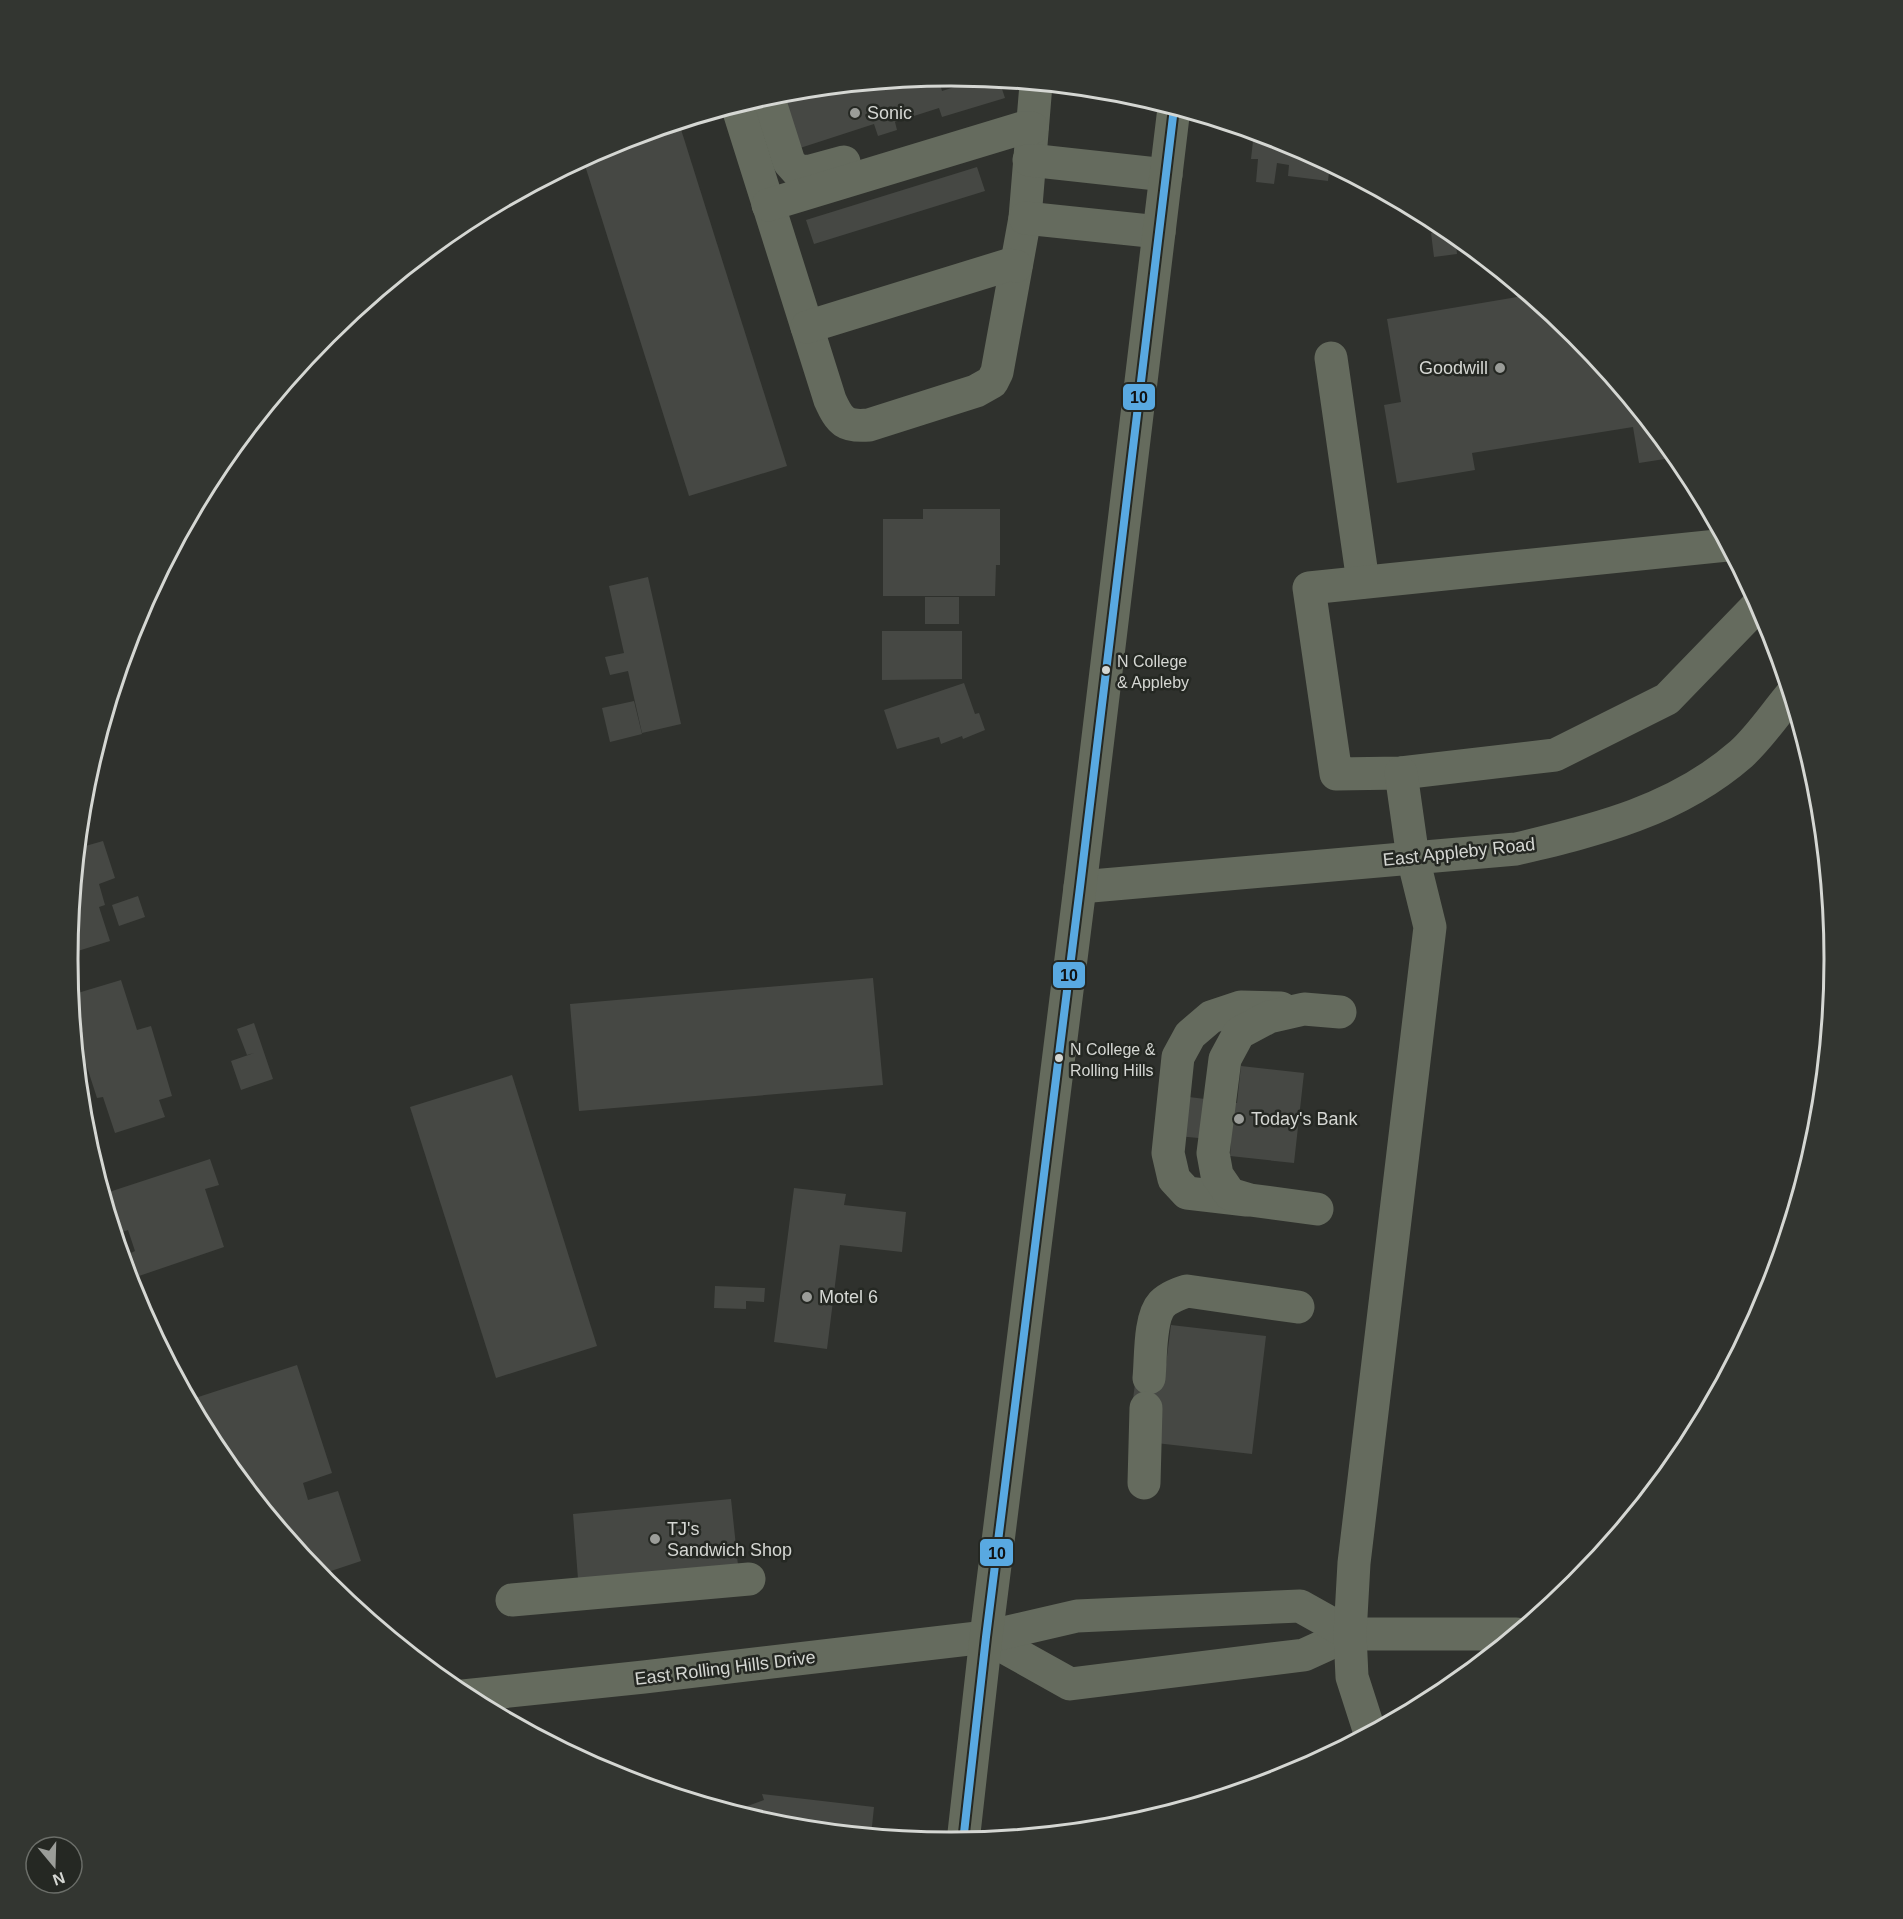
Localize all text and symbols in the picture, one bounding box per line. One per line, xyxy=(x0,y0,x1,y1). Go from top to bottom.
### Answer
place label: Sonic xyxy=(867,103,912,123)
marker: Sonic xyxy=(848,106,862,120)
place label: Goodwill xyxy=(1419,358,1488,378)
marker: Goodwill xyxy=(1493,361,1507,375)
line badge: 10 xyxy=(1122,383,1156,411)
text: 10 xyxy=(1130,389,1148,406)
place label: N College & Appleby xyxy=(1117,653,1189,691)
marker: N College & Appleby xyxy=(1100,664,1112,676)
street label: East Appleby Road xyxy=(1382,834,1536,870)
line badge: 10 xyxy=(1052,961,1086,989)
text: 10 xyxy=(1060,967,1078,984)
place label: N College & Rolling Hills xyxy=(1070,1041,1156,1079)
marker: N College & Rolling Hills xyxy=(1053,1052,1065,1064)
place label: Today's Bank xyxy=(1251,1109,1358,1129)
marker: Today's Bank xyxy=(1232,1112,1246,1126)
place label: Motel 6 xyxy=(819,1287,878,1307)
marker: Motel 6 xyxy=(800,1290,814,1304)
place label: TJ's Sandwich Shop xyxy=(667,1519,792,1560)
marker: TJ's Sandwich Shop xyxy=(648,1532,662,1546)
line badge: 10 xyxy=(979,1538,1014,1567)
text: 10 xyxy=(988,1545,1006,1562)
street label: East Rolling Hills Drive xyxy=(633,1647,817,1689)
north arrow xyxy=(24,1835,84,1895)
text: N xyxy=(50,1869,67,1889)

